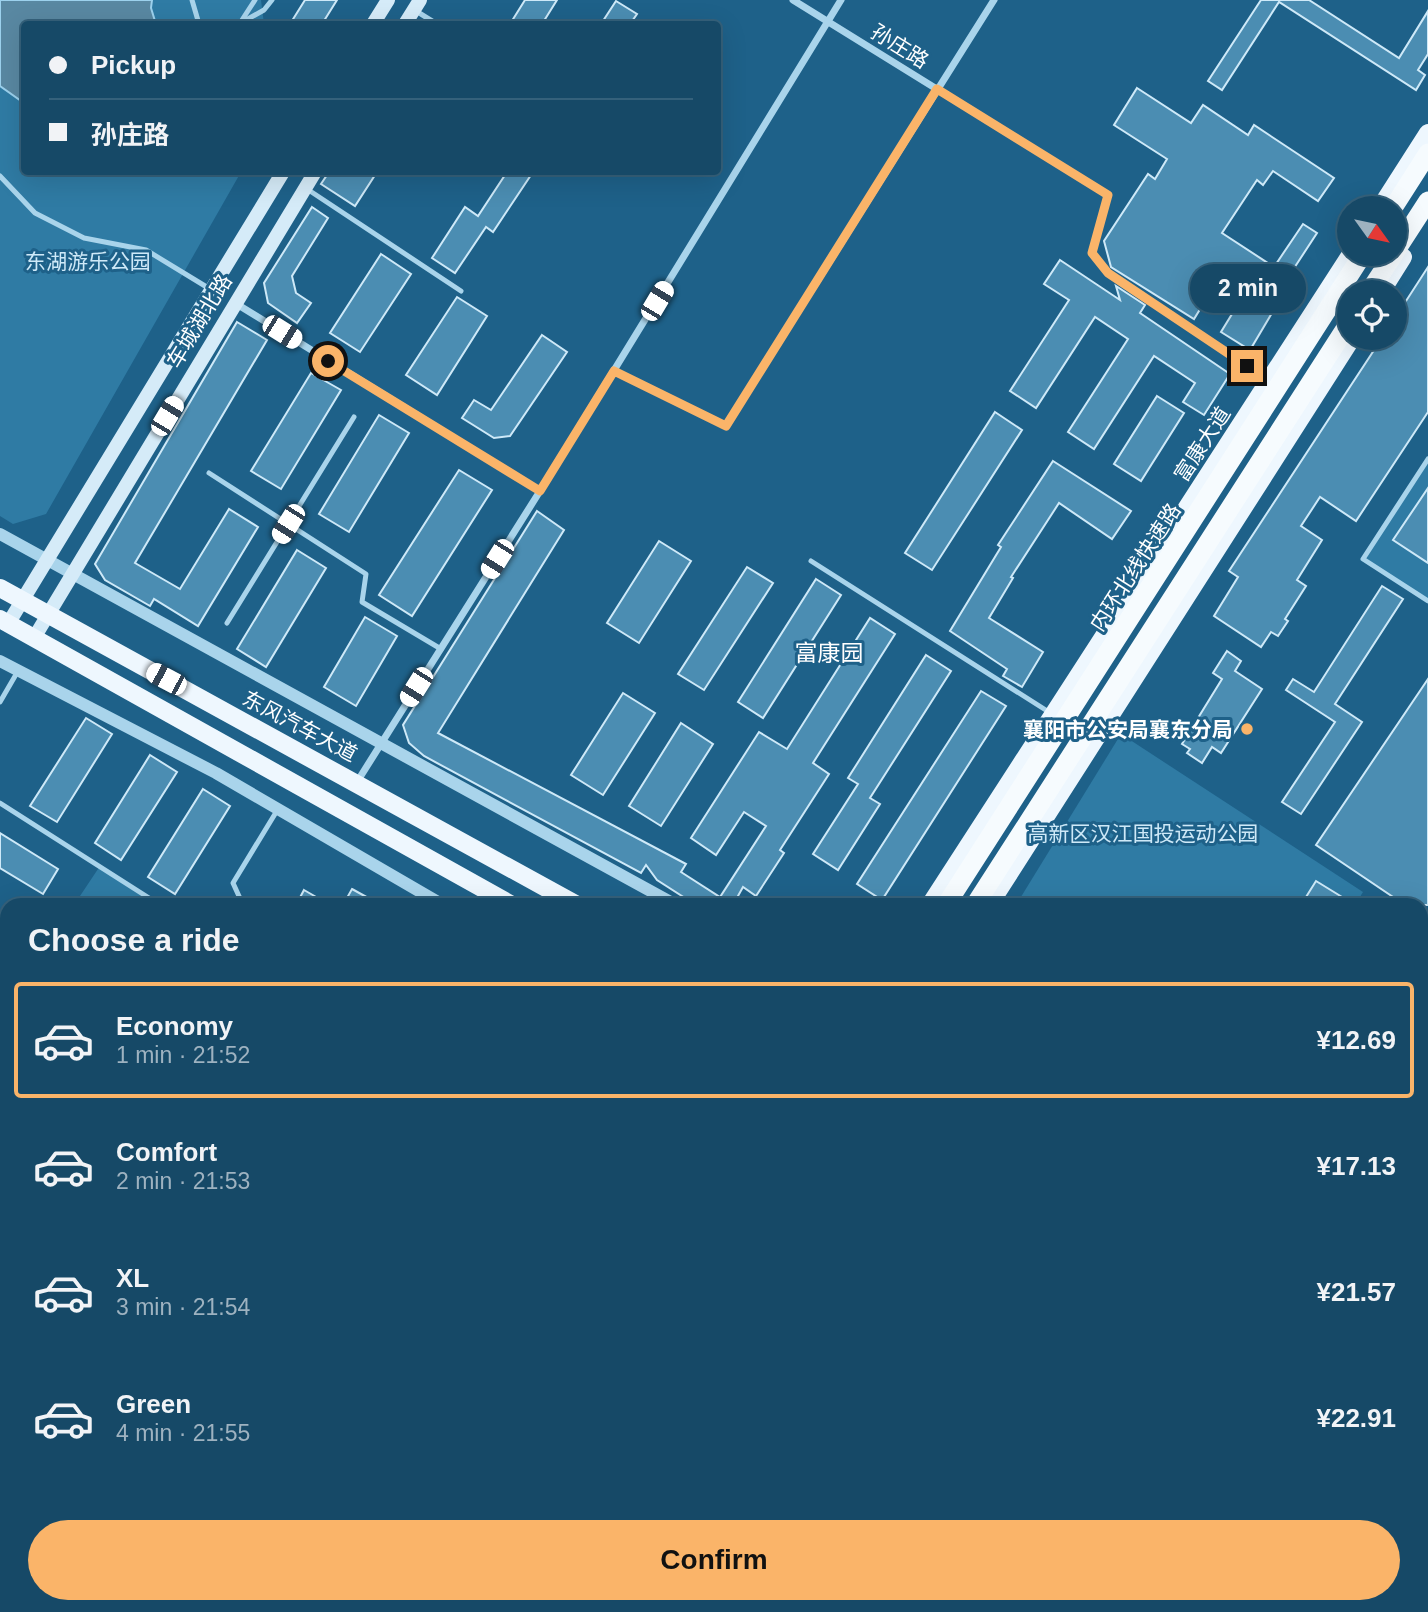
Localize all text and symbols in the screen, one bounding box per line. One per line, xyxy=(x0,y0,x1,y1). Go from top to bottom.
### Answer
street label: 孙庄路 xyxy=(867,20,933,72)
text: Pickup xyxy=(91,50,176,80)
text: 孙庄路 xyxy=(91,120,169,150)
north arrow xyxy=(1337,196,1407,266)
map controls xyxy=(1337,196,1407,350)
park label: 东湖游乐公园 xyxy=(25,250,151,273)
callout: 2 min xyxy=(1189,264,1305,314)
street label: 车城湖北路 xyxy=(162,270,236,372)
text: 2 min xyxy=(1218,275,1278,301)
car xyxy=(638,278,677,324)
button: locate xyxy=(1337,280,1407,350)
car xyxy=(259,312,306,352)
route start xyxy=(312,345,344,377)
route end xyxy=(1231,350,1263,382)
car xyxy=(148,393,187,439)
street label: 富康大道 xyxy=(1169,403,1235,485)
street label: 内环北线快速路 xyxy=(1085,499,1185,635)
car xyxy=(268,501,309,547)
car xyxy=(477,536,518,582)
district label: 富康园 xyxy=(795,640,864,666)
car xyxy=(143,660,190,698)
car xyxy=(396,664,437,710)
street label: 东风汽车大道 xyxy=(239,686,361,766)
place label: 襄阳市公安局襄东分局 xyxy=(1023,718,1233,741)
marker: 襄阳市公安局襄东分局 xyxy=(1239,721,1255,737)
park label: 高新区汉江国投运动公园 xyxy=(1028,822,1259,845)
text: Choose a ride xyxy=(28,922,240,958)
icon: car xyxy=(32,1009,95,1072)
text: Economy xyxy=(116,1011,233,1041)
text: ¥12.69 xyxy=(1316,1025,1396,1055)
text: 1 min · 21:52 xyxy=(116,1042,250,1068)
icon: car xyxy=(32,1135,95,1198)
text: Comfort xyxy=(116,1137,217,1167)
text: ¥17.13 xyxy=(1316,1151,1396,1181)
text: 2 min · 21:53 xyxy=(116,1168,250,1194)
icon: car xyxy=(32,1261,95,1324)
text: XL xyxy=(116,1263,149,1293)
text: ¥21.57 xyxy=(1316,1277,1396,1307)
text: 3 min · 21:54 xyxy=(116,1294,250,1320)
icon: car xyxy=(32,1387,95,1450)
text: Green xyxy=(116,1389,191,1419)
text: ¥22.91 xyxy=(1316,1403,1396,1433)
text: 4 min · 21:55 xyxy=(116,1420,250,1446)
button: Confirm xyxy=(28,1520,1400,1600)

